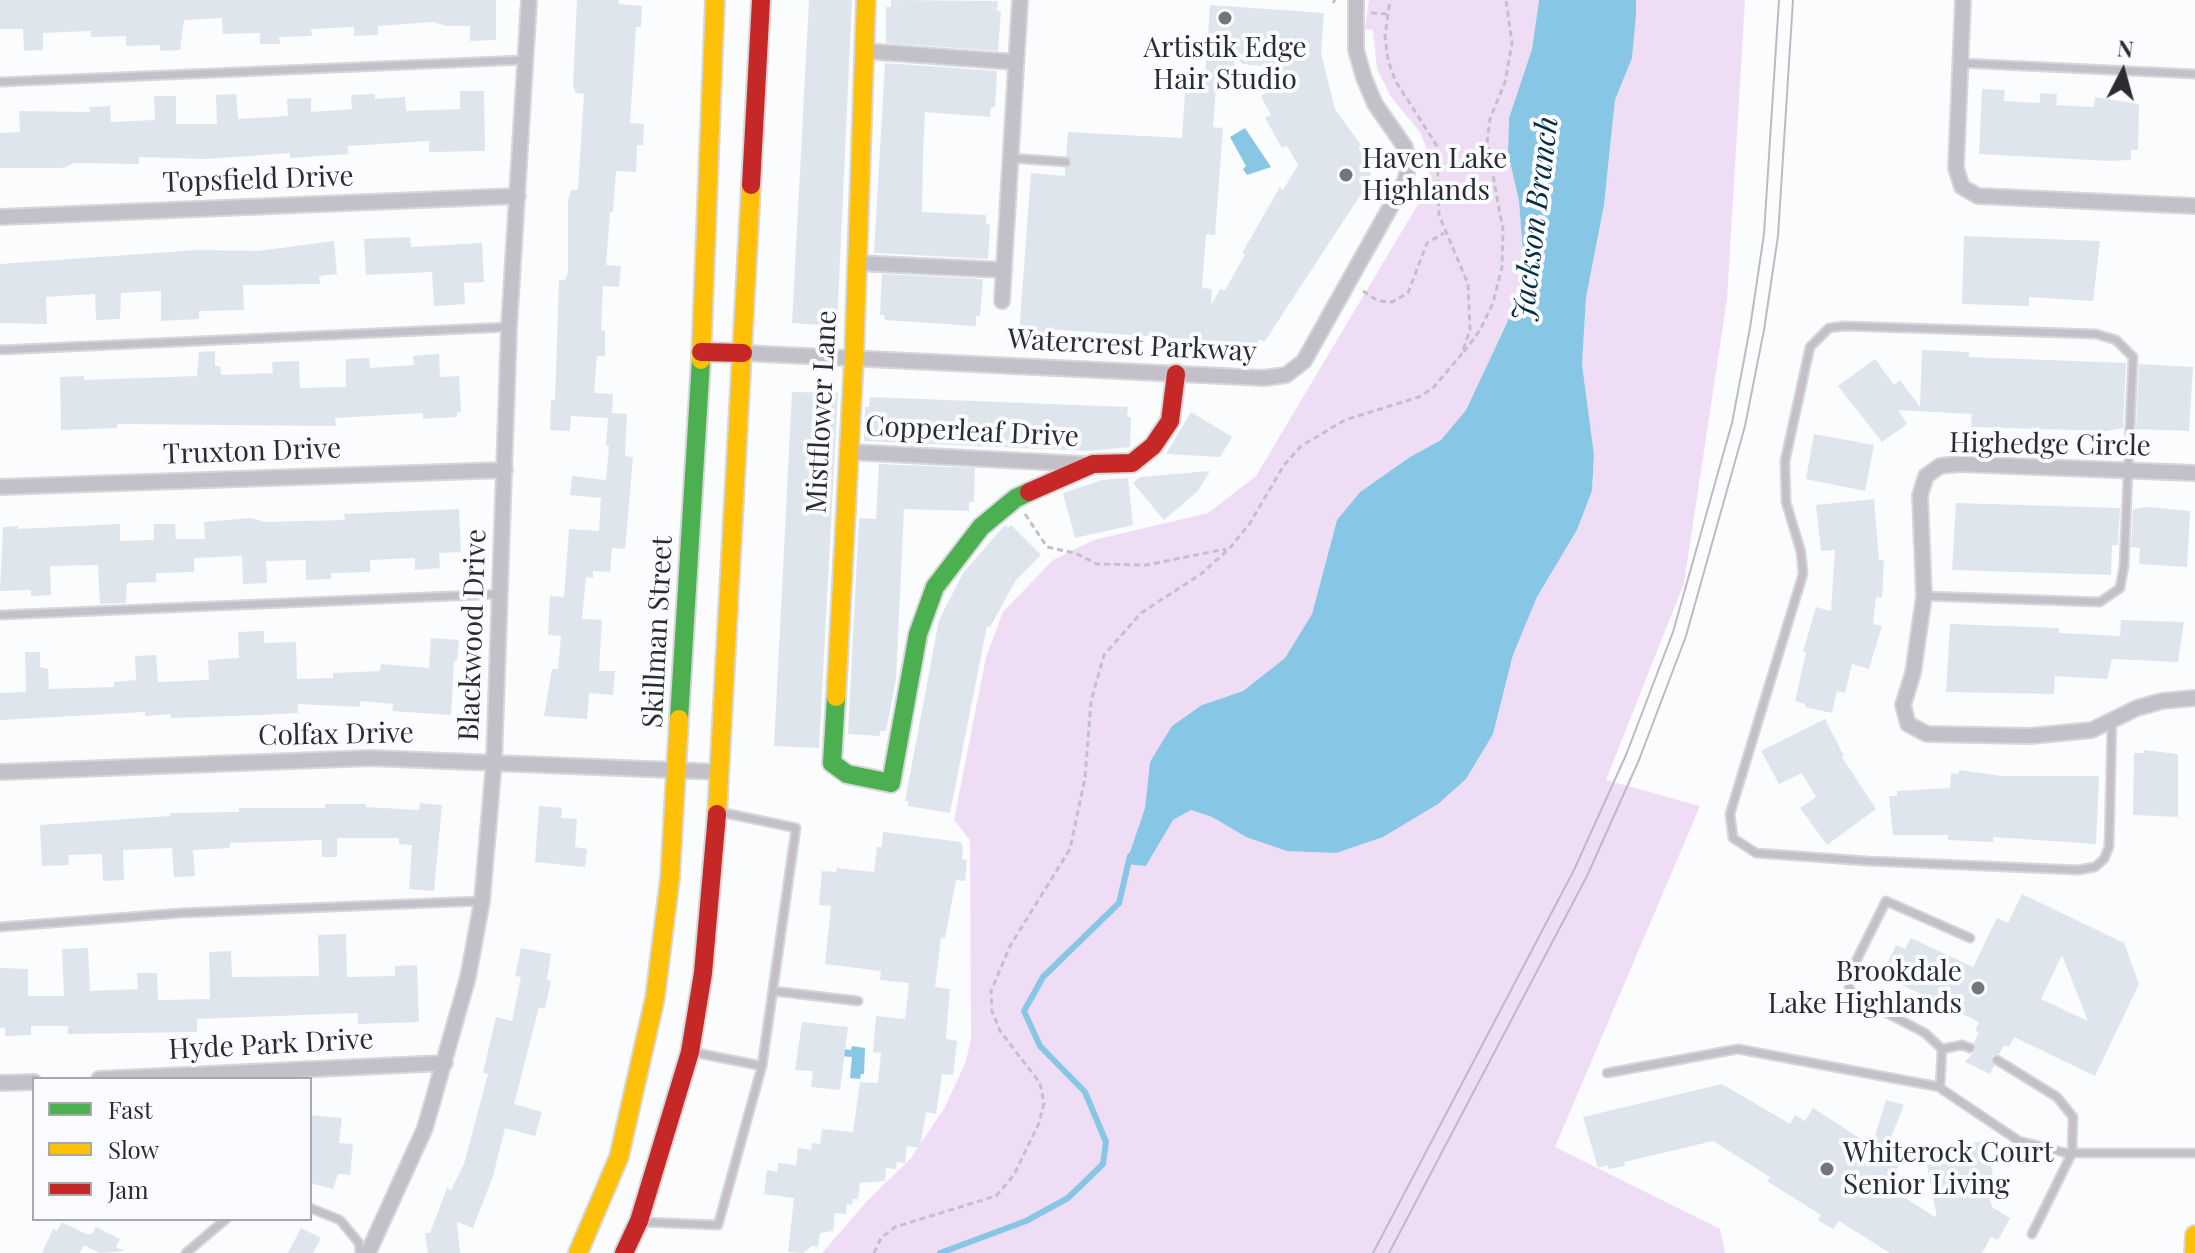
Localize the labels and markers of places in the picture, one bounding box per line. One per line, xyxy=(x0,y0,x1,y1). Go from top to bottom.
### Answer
marker: Artistik Edge Hair Studio xyxy=(1216,9,1234,27)
place label: Artistik Edge Hair Studio xyxy=(1143,31,1307,97)
place label: Haven Lake Highlands xyxy=(1362,142,1507,208)
marker: Haven Lake Highlands xyxy=(1337,166,1355,184)
place label: Brookdale Lake Highlands xyxy=(1768,955,1962,1021)
marker: Brookdale Lake Highlands xyxy=(1969,979,1987,997)
place label: Whiterock Court Senior Living xyxy=(1843,1136,2053,1202)
marker: Whiterock Court Senior Living xyxy=(1818,1160,1836,1178)

